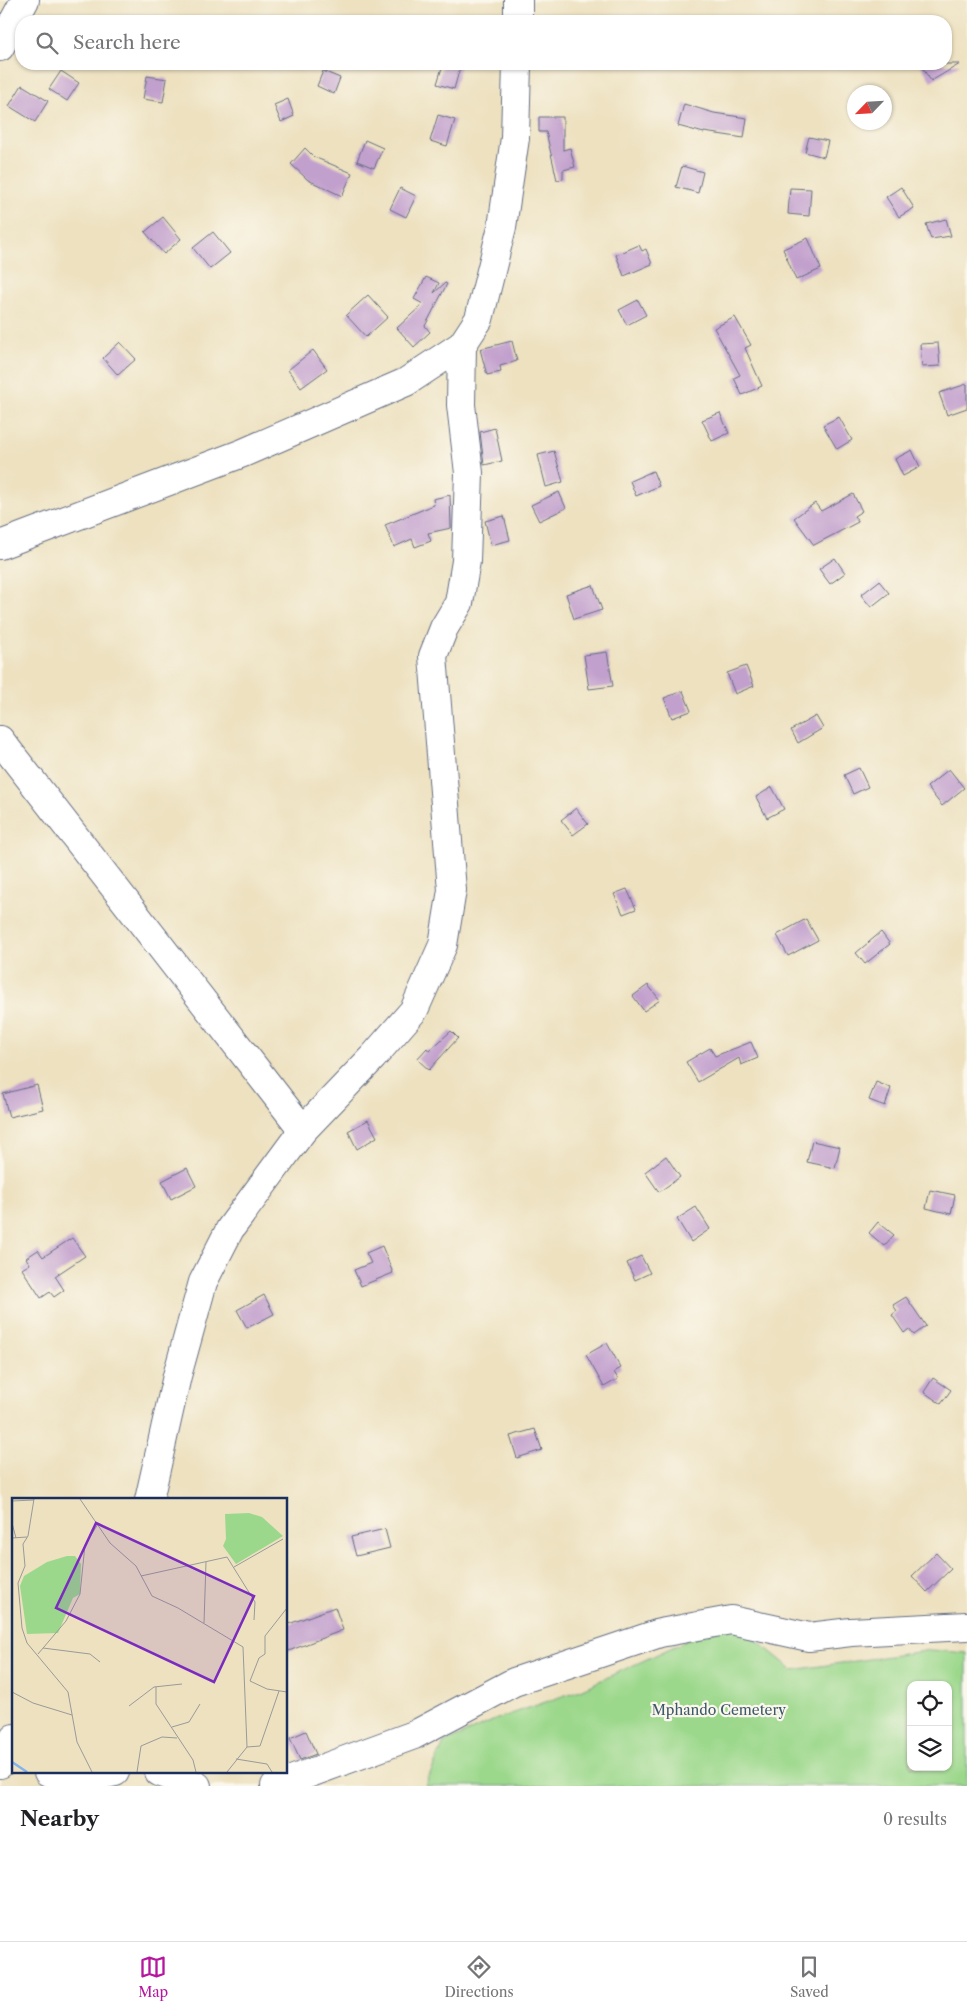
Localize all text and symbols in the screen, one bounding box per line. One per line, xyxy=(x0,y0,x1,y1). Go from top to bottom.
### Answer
search box xyxy=(15,15,952,70)
icon: search xyxy=(33,29,61,57)
text: Search here xyxy=(73,31,181,54)
north arrow xyxy=(847,85,892,130)
inset map xyxy=(12,1498,288,1774)
map controls xyxy=(907,1681,952,1771)
button: locate xyxy=(907,1681,952,1726)
park label: Mphando Cemetery xyxy=(652,1701,786,1719)
button: layers xyxy=(907,1726,952,1771)
text: Nearby xyxy=(20,1806,99,1831)
text: 0 results xyxy=(883,1809,947,1829)
tab: Map xyxy=(138,1953,168,2001)
tab: Directions xyxy=(444,1953,514,2001)
tab: Saved xyxy=(790,1953,829,2001)

